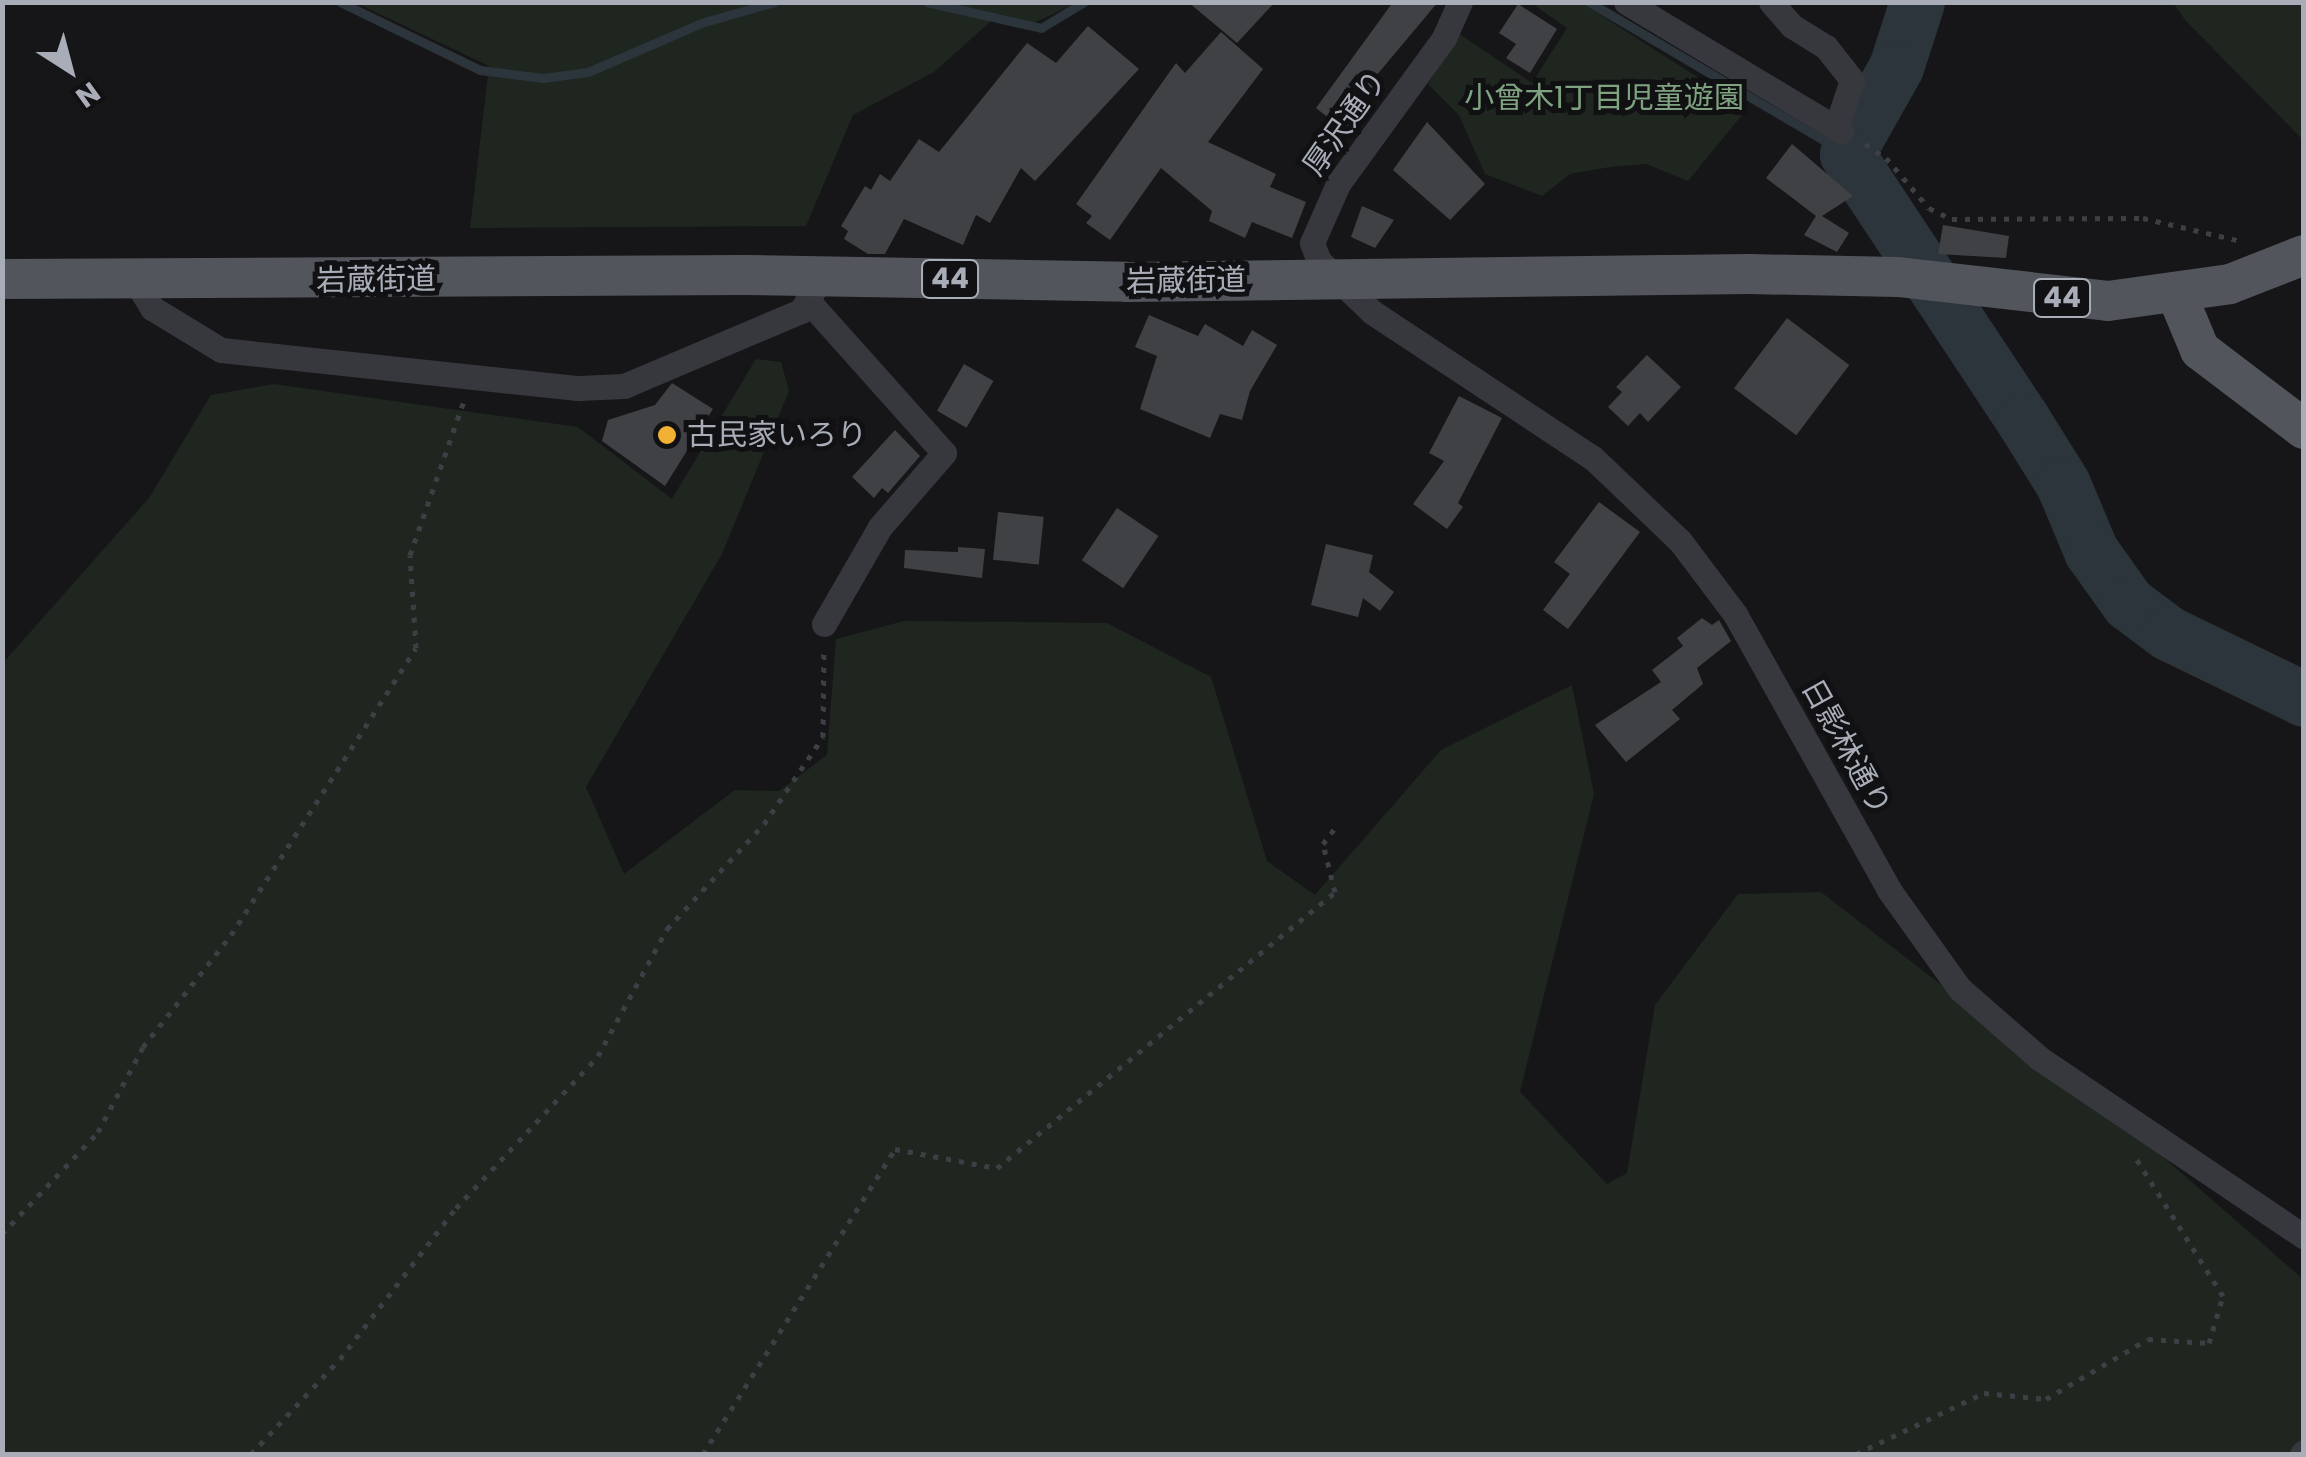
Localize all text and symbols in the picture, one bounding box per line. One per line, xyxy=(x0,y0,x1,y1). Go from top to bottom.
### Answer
north arrow xyxy=(20,20,120,120)
street label: 厚沢通り xyxy=(1296,64,1394,182)
text: N xyxy=(68,73,108,117)
park label: 小曾木1丁目児童遊園 xyxy=(1464,80,1744,116)
road number: 44 xyxy=(920,256,980,302)
street label: 岩蔵街道 xyxy=(316,261,436,299)
street label: 岩蔵街道 xyxy=(1126,262,1246,300)
road number: 44 xyxy=(2032,275,2092,321)
place label: 古民家いろり xyxy=(687,417,867,453)
marker: 古民家いろり xyxy=(656,424,678,446)
street label: 日影林通り xyxy=(1794,673,1898,821)

